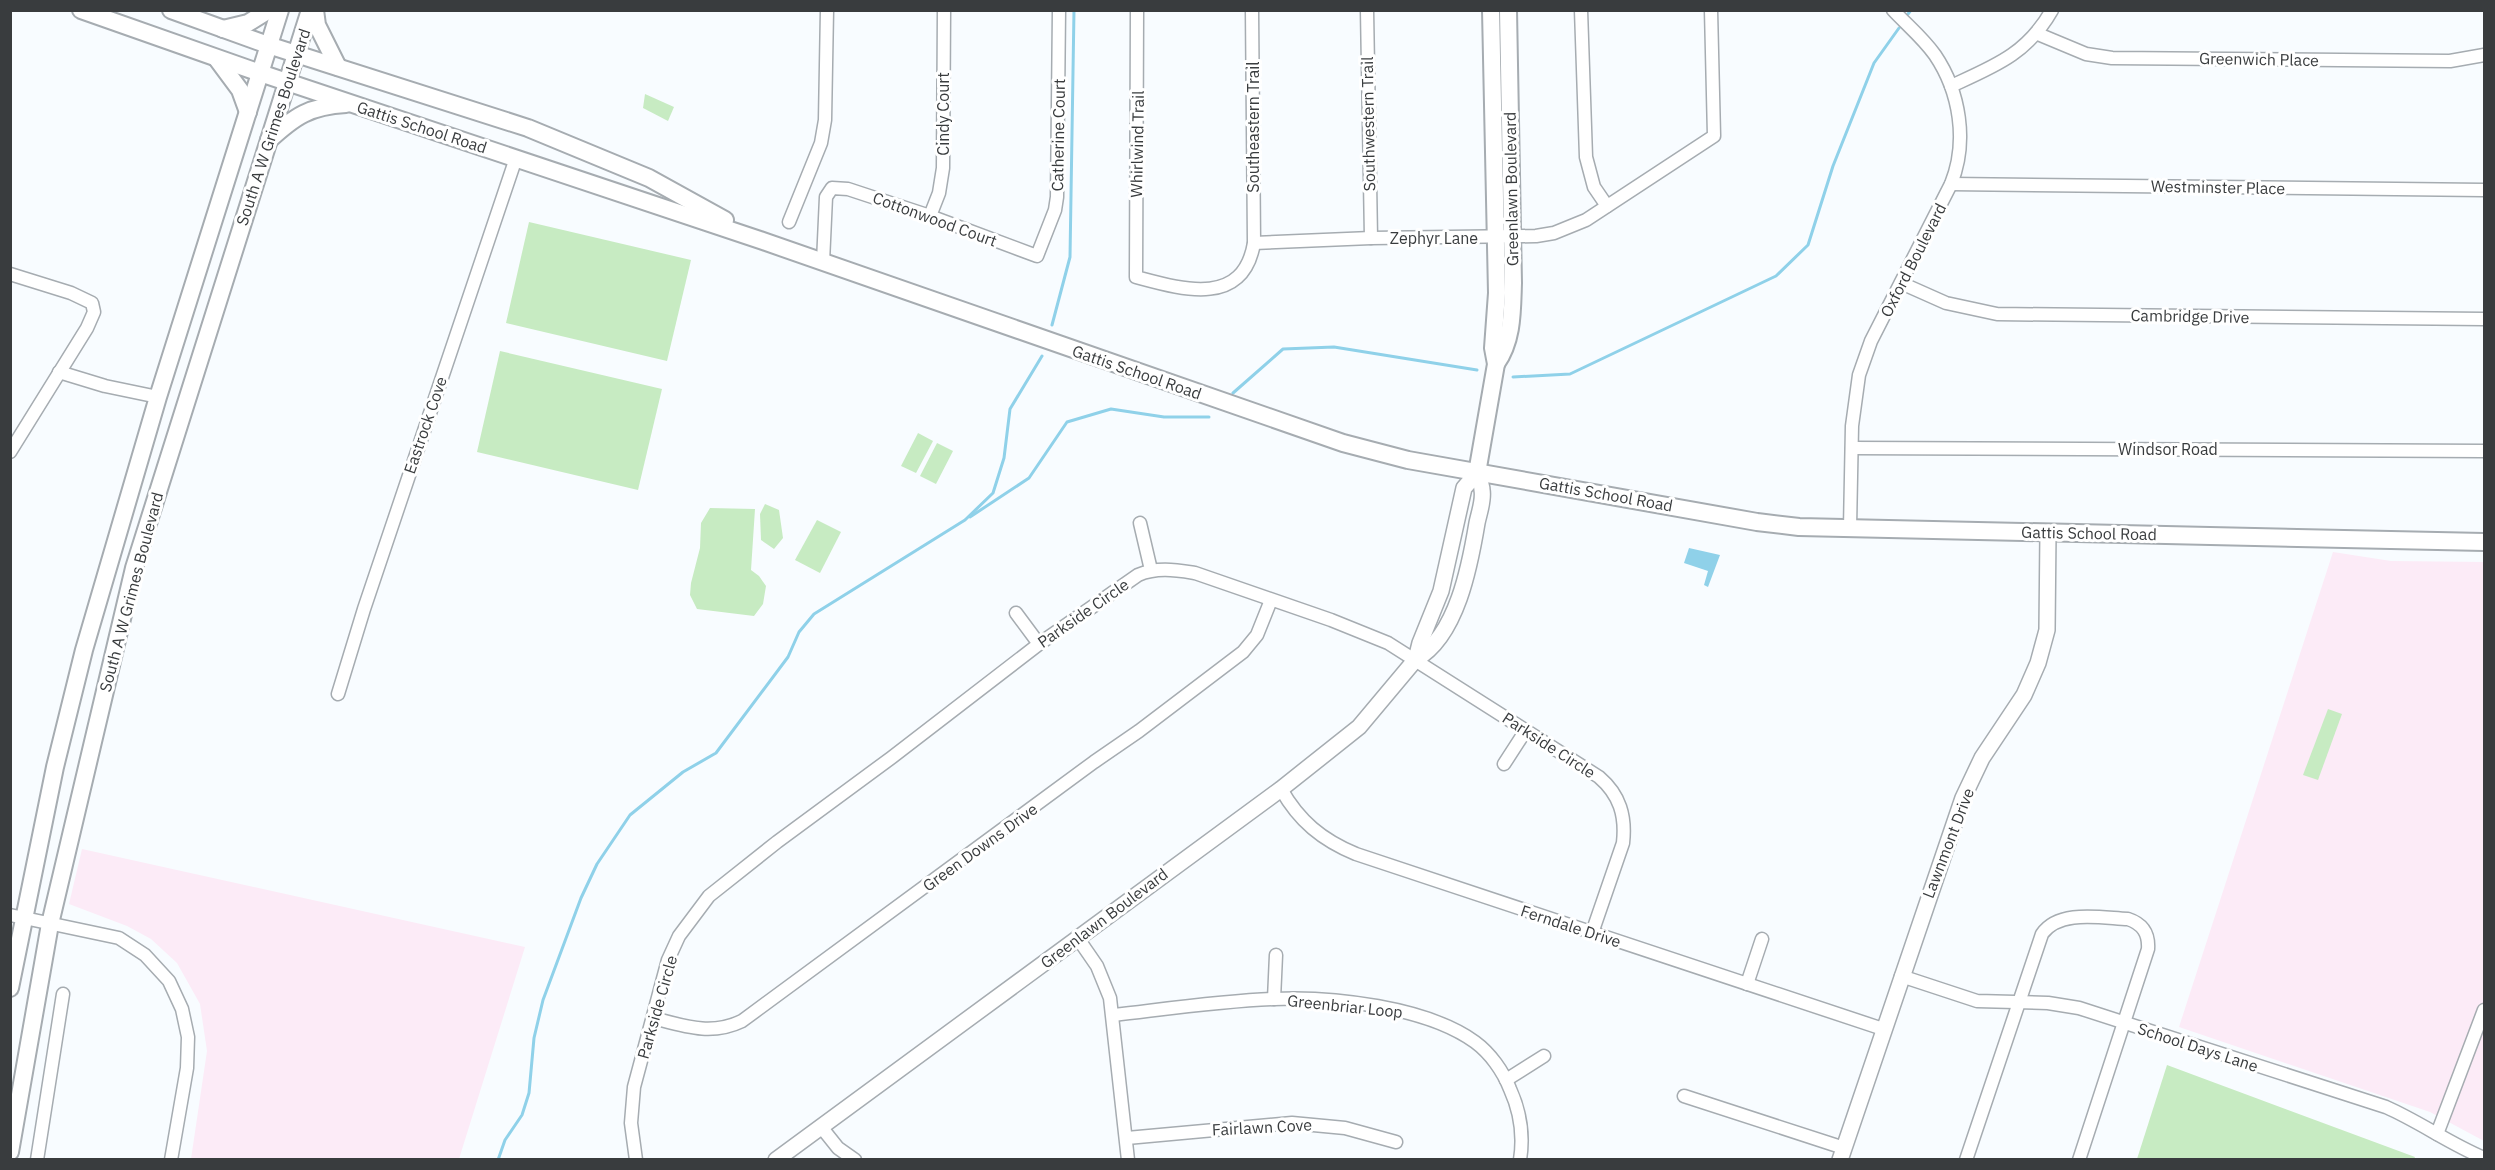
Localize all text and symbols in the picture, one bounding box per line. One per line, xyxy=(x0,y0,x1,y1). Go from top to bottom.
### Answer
street label: South A W Grimes Boulevard xyxy=(232,26,314,228)
street label: Greenwich Place xyxy=(2199,48,2319,70)
street label: Southwestern Trail xyxy=(1357,56,1379,192)
street label: Southeastern Trail xyxy=(1243,61,1263,193)
street label: Cindy Court xyxy=(933,72,953,156)
street label: Catherine Court xyxy=(1047,78,1069,192)
street label: Whirlwind Trail xyxy=(1126,90,1148,198)
street label: Gattis School Road xyxy=(354,97,490,157)
street label: Greenlawn Boulevard xyxy=(1500,112,1522,266)
street label: Westminster Place xyxy=(2151,176,2285,198)
street label: Cottonwood Court xyxy=(870,187,1000,251)
street label: Oxford Boulevard xyxy=(1876,200,1950,320)
street label: Zephyr Lane xyxy=(1390,228,1478,248)
street label: Cambridge Drive xyxy=(2130,305,2250,327)
street label: Gattis School Road xyxy=(1070,340,1204,404)
street label: Eastrock Cove xyxy=(399,374,451,476)
street label: Windsor Road xyxy=(2118,439,2218,459)
street label: Gattis School Road xyxy=(1537,472,1675,516)
street label: South A W Grimes Boulevard xyxy=(95,490,167,694)
street label: Gattis School Road xyxy=(2021,522,2157,544)
street label: Parkside Circle xyxy=(1034,574,1133,652)
street label: Parkside Circle xyxy=(1499,708,1599,783)
street label: Lawnmont Drive xyxy=(1918,785,1978,901)
street label: Green Downs Drive xyxy=(919,799,1041,895)
street label: Greenlawn Boulevard xyxy=(1036,864,1172,972)
street label: Ferndale Drive xyxy=(1518,900,1624,952)
street label: Parkside Circle xyxy=(633,953,681,1061)
street label: Greenbriar Loop xyxy=(1286,990,1404,1022)
street label: School Days Lane xyxy=(2135,1018,2261,1076)
street label: Fairlawn Cove xyxy=(1212,1114,1313,1140)

